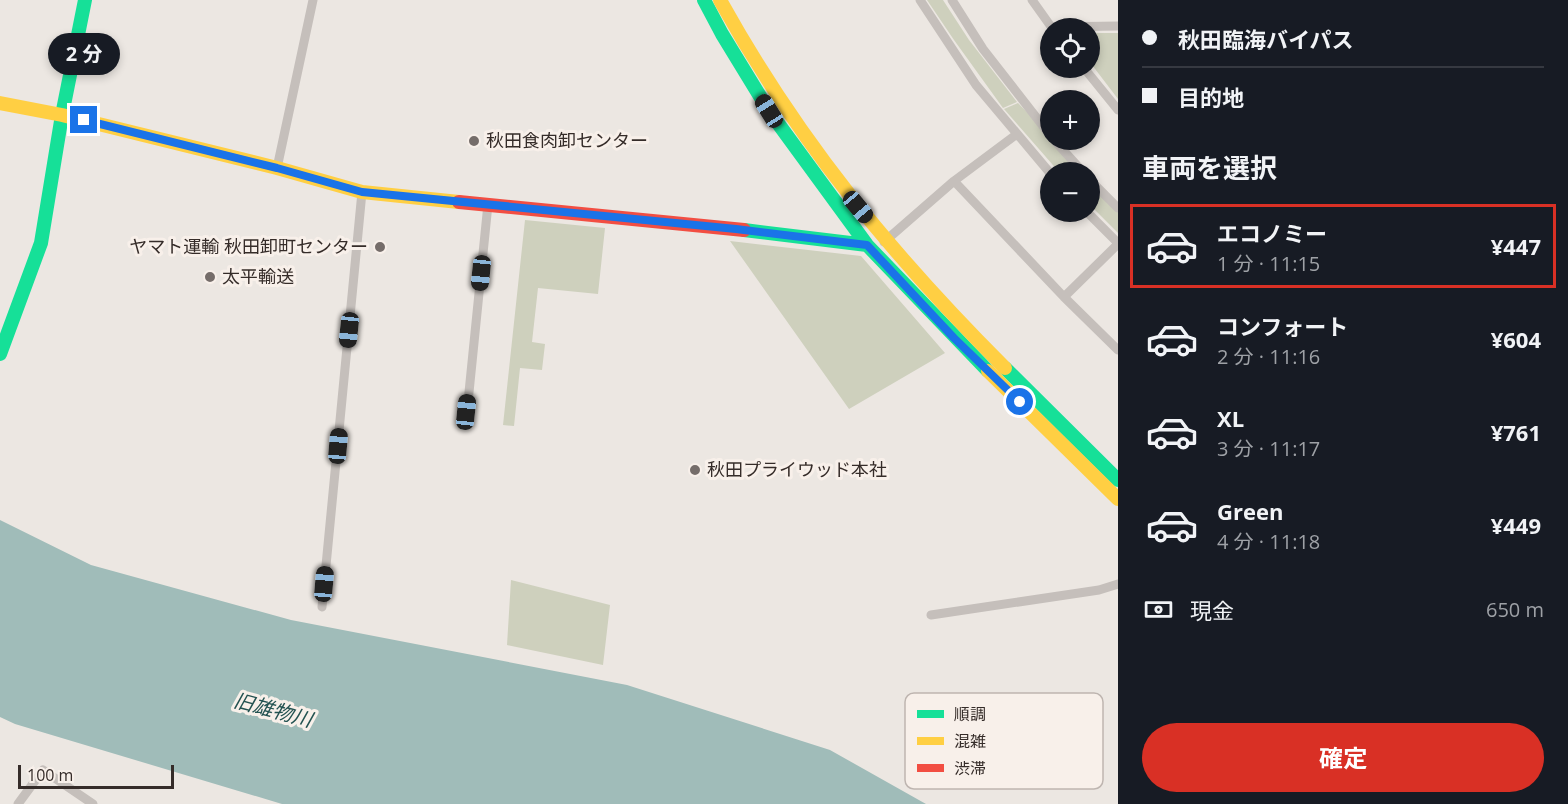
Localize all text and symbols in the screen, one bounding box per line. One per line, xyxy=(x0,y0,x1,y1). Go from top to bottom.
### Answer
map controls xyxy=(1040,18,1100,222)
button: locate xyxy=(1040,18,1100,78)
text: 秋田臨海バイパス xyxy=(1178,24,1354,54)
callout: 2 分 xyxy=(48,33,120,75)
text: 2 分 xyxy=(66,40,102,67)
text: 目的地 xyxy=(1178,82,1244,112)
button: + xyxy=(1040,90,1100,150)
car xyxy=(752,91,786,131)
route end xyxy=(70,106,97,133)
place label: 秋田食肉卸センター xyxy=(486,128,648,152)
marker: 秋田食肉卸センター xyxy=(467,134,481,148)
text: 車両を選択 xyxy=(1142,149,1277,186)
button: − xyxy=(1040,162,1100,222)
car xyxy=(840,187,876,227)
text: エコノミー xyxy=(1217,218,1327,248)
icon: car xyxy=(1145,219,1199,273)
text: ¥447 xyxy=(1491,231,1541,261)
place label: ヤマト運輸 秋田卸町センター xyxy=(129,234,368,258)
marker: ヤマト運輸 秋田卸町センター xyxy=(373,240,387,254)
text: 1 分 · 11:15 xyxy=(1217,250,1320,277)
car xyxy=(470,254,492,292)
place label: 太平輸送 xyxy=(222,264,294,288)
marker: 太平輸送 xyxy=(203,270,217,284)
car xyxy=(338,311,360,349)
text: コンフォート xyxy=(1217,311,1348,341)
icon: car xyxy=(1145,312,1199,366)
text: ¥604 xyxy=(1491,324,1541,354)
text: 2 分 · 11:16 xyxy=(1217,343,1320,370)
route start xyxy=(1006,388,1033,415)
car xyxy=(455,393,477,431)
text: XL xyxy=(1217,403,1244,433)
icon: car xyxy=(1145,405,1199,459)
text: ¥761 xyxy=(1491,417,1541,447)
car xyxy=(327,427,349,465)
text: 3 分 · 11:17 xyxy=(1217,435,1320,462)
place label: 秋田プライウッド本社 xyxy=(707,457,887,481)
marker: 秋田プライウッド本社 xyxy=(688,463,702,477)
text: Green xyxy=(1217,496,1283,526)
icon: car xyxy=(1145,498,1199,552)
text: ¥449 xyxy=(1491,510,1541,540)
text: 4 分 · 11:18 xyxy=(1217,528,1320,555)
car xyxy=(313,565,335,603)
icon: cash xyxy=(1142,593,1175,626)
text: 現金 xyxy=(1190,595,1234,625)
text: 650 m xyxy=(1486,596,1544,623)
water label: 旧雄物川 xyxy=(231,686,317,733)
legend xyxy=(905,693,1103,789)
text: 順調 xyxy=(954,703,986,725)
button: 確定 xyxy=(1142,723,1544,792)
text: 混雑 xyxy=(954,730,986,752)
text: 渋滞 xyxy=(954,757,986,779)
scale bar xyxy=(18,762,174,790)
text: 100 m xyxy=(27,764,73,786)

